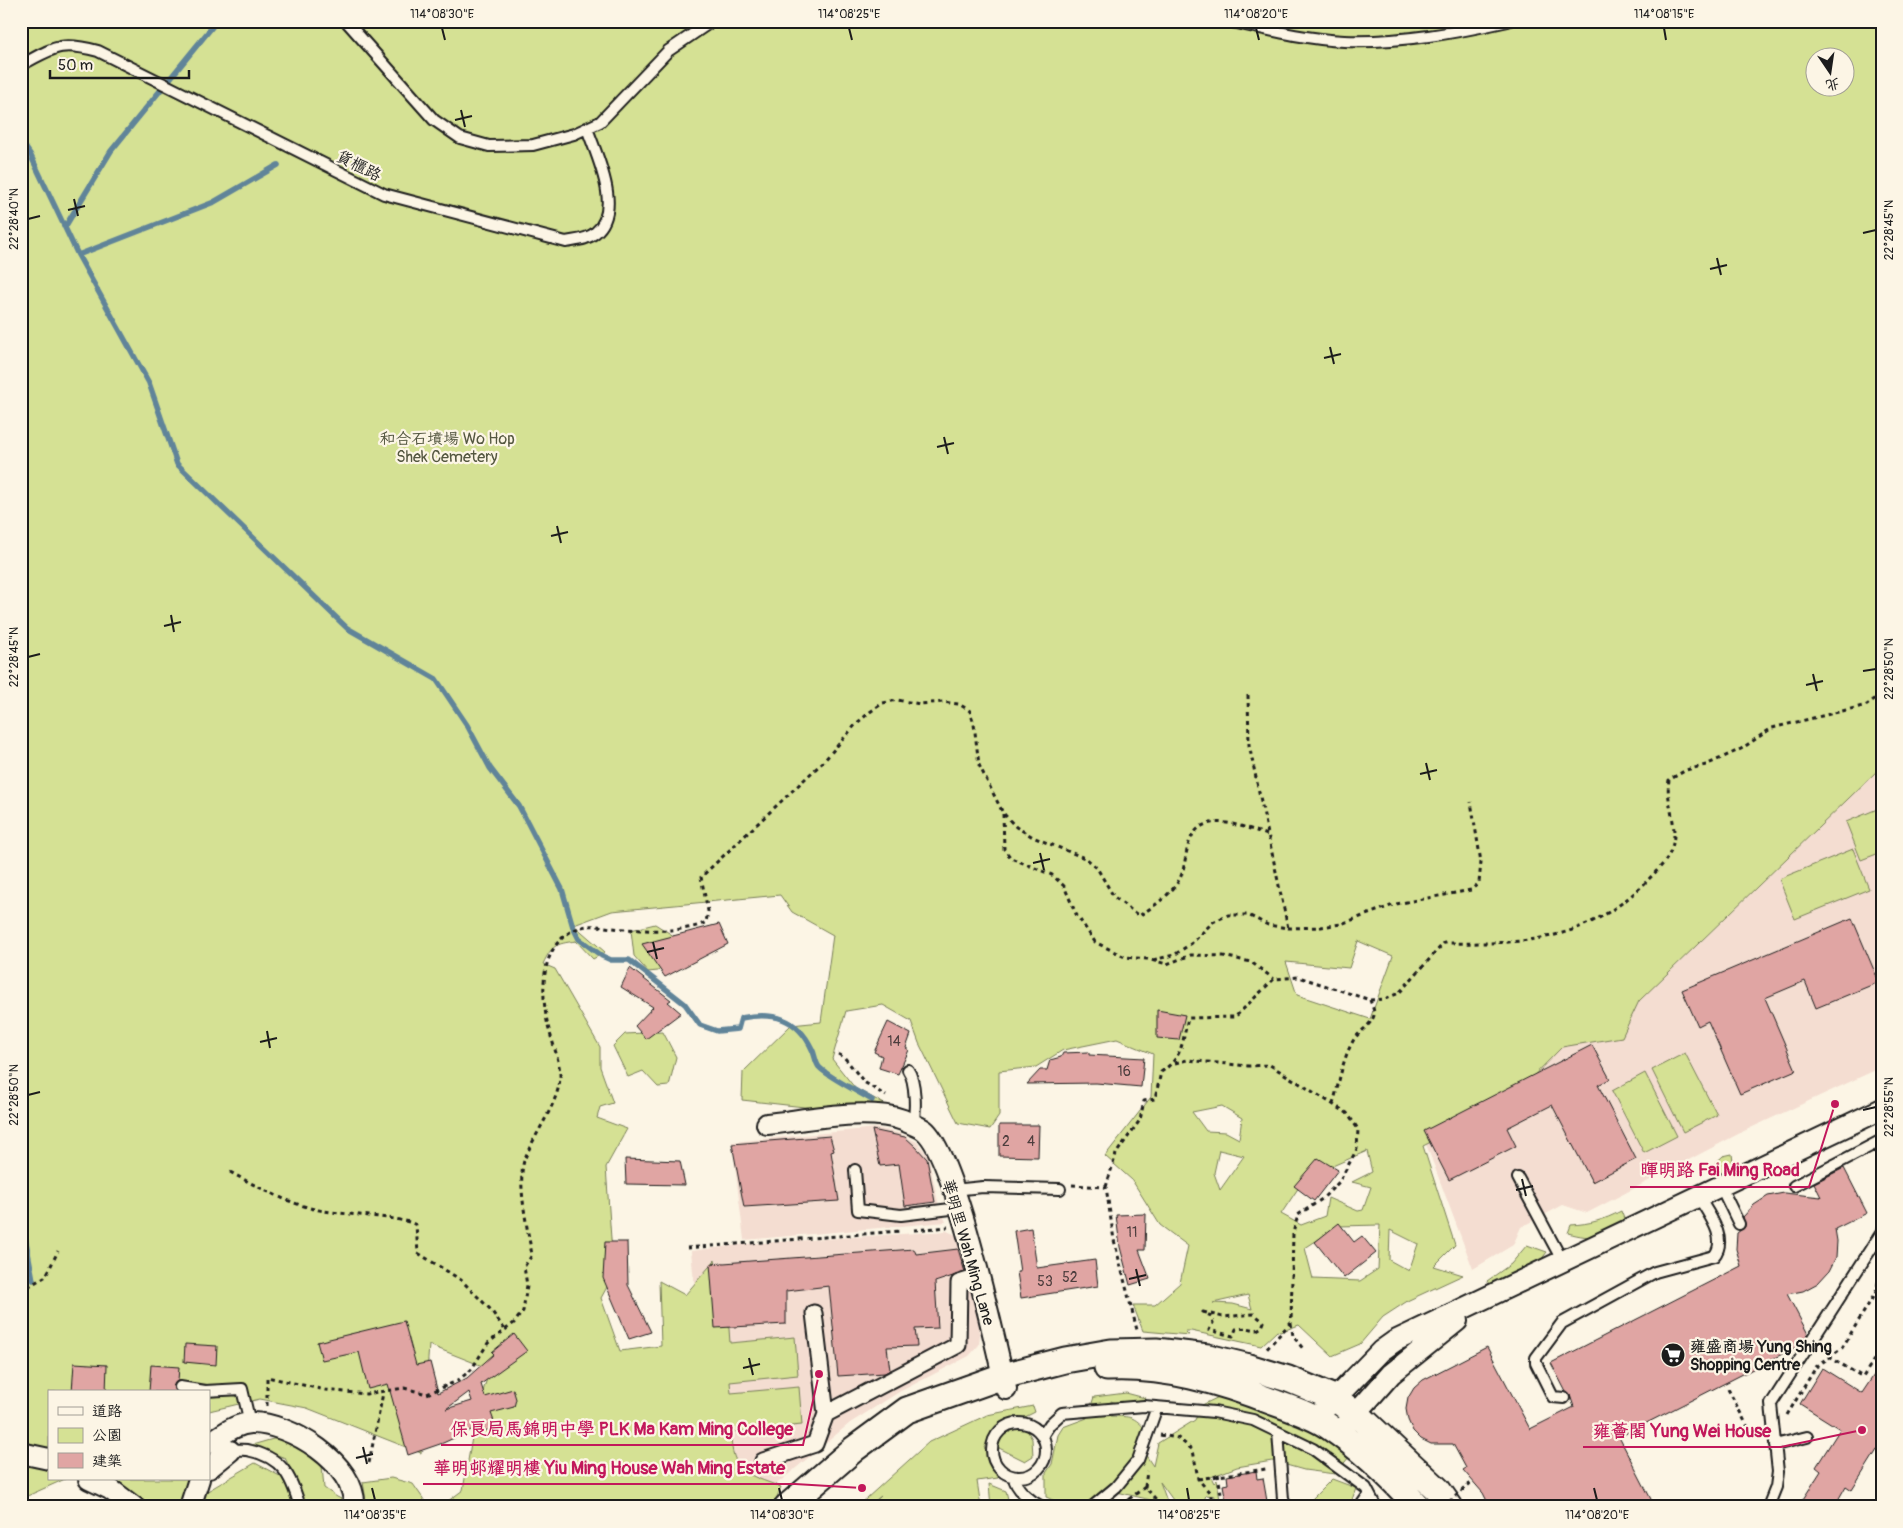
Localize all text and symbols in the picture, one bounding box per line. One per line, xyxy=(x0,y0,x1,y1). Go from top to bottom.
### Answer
text: 114°08'30"E xyxy=(410,7,474,22)
text: 114°08'25"E xyxy=(818,7,880,22)
text: 114°08'20"E xyxy=(1224,7,1288,22)
text: 114°08'15"E xyxy=(1634,7,1694,22)
scale bar xyxy=(50,48,189,80)
north arrow xyxy=(1806,48,1856,98)
text: 50 m xyxy=(58,56,93,75)
text: 北 xyxy=(1824,74,1842,94)
street label: 貨櫃路 xyxy=(333,146,384,186)
text: 22°28'40"N xyxy=(7,188,22,250)
text: 22°28'45"N xyxy=(1882,200,1897,260)
park label: 和合石墳場 Wo Hop Shek Cemetery xyxy=(379,429,515,467)
text: 22°28'45"N xyxy=(7,627,22,687)
text: 22°28'50"N xyxy=(1882,638,1897,700)
house number: 14 xyxy=(887,1033,901,1050)
house number: 16 xyxy=(1117,1063,1131,1080)
text: 22°28'50"N xyxy=(7,1064,22,1126)
text: 22°28'55"N xyxy=(1882,1077,1897,1137)
house number: 2 xyxy=(1002,1133,1010,1150)
house number: 4 xyxy=(1027,1133,1035,1150)
callout: 暉明路 Fai Ming Road xyxy=(1630,1154,1809,1187)
text: 暉明路 Fai Ming Road xyxy=(1640,1159,1800,1182)
street label: 華明里 Wah Ming Lane xyxy=(938,1177,999,1328)
house number: 11 xyxy=(1127,1224,1137,1241)
house number: 52 xyxy=(1062,1269,1078,1286)
house number: 53 xyxy=(1037,1273,1053,1290)
place label: 雍盛商場 Yung Shing Shopping Centre xyxy=(1690,1337,1832,1375)
supermarket icon: 雍盛商場 Yung Shing Shopping Centre xyxy=(1660,1342,1686,1368)
legend xyxy=(48,1390,210,1480)
text: 道路 xyxy=(92,1402,122,1421)
callout: 保良局馬錦明中學 PLK Ma Kam Ming College xyxy=(441,1412,803,1445)
callout: 雍薈閣 Yung Wei House xyxy=(1583,1414,1781,1447)
text: 保良局馬錦明中學 PLK Ma Kam Ming College xyxy=(451,1418,794,1441)
text: 雍薈閣 Yung Wei House xyxy=(1593,1420,1772,1443)
text: 公園 xyxy=(92,1426,122,1445)
callout: 華明邨耀明樓 Yiu Ming House Wah Ming Estate xyxy=(423,1451,795,1484)
text: 建築 xyxy=(92,1452,122,1471)
text: 華明邨耀明樓 Yiu Ming House Wah Ming Estate xyxy=(433,1457,786,1480)
text: 114°08'35"E xyxy=(344,1508,406,1523)
text: 114°08'30"E xyxy=(750,1508,814,1523)
text: 114°08'25"E xyxy=(1158,1508,1220,1523)
text: 114°08'20"E xyxy=(1565,1508,1629,1523)

